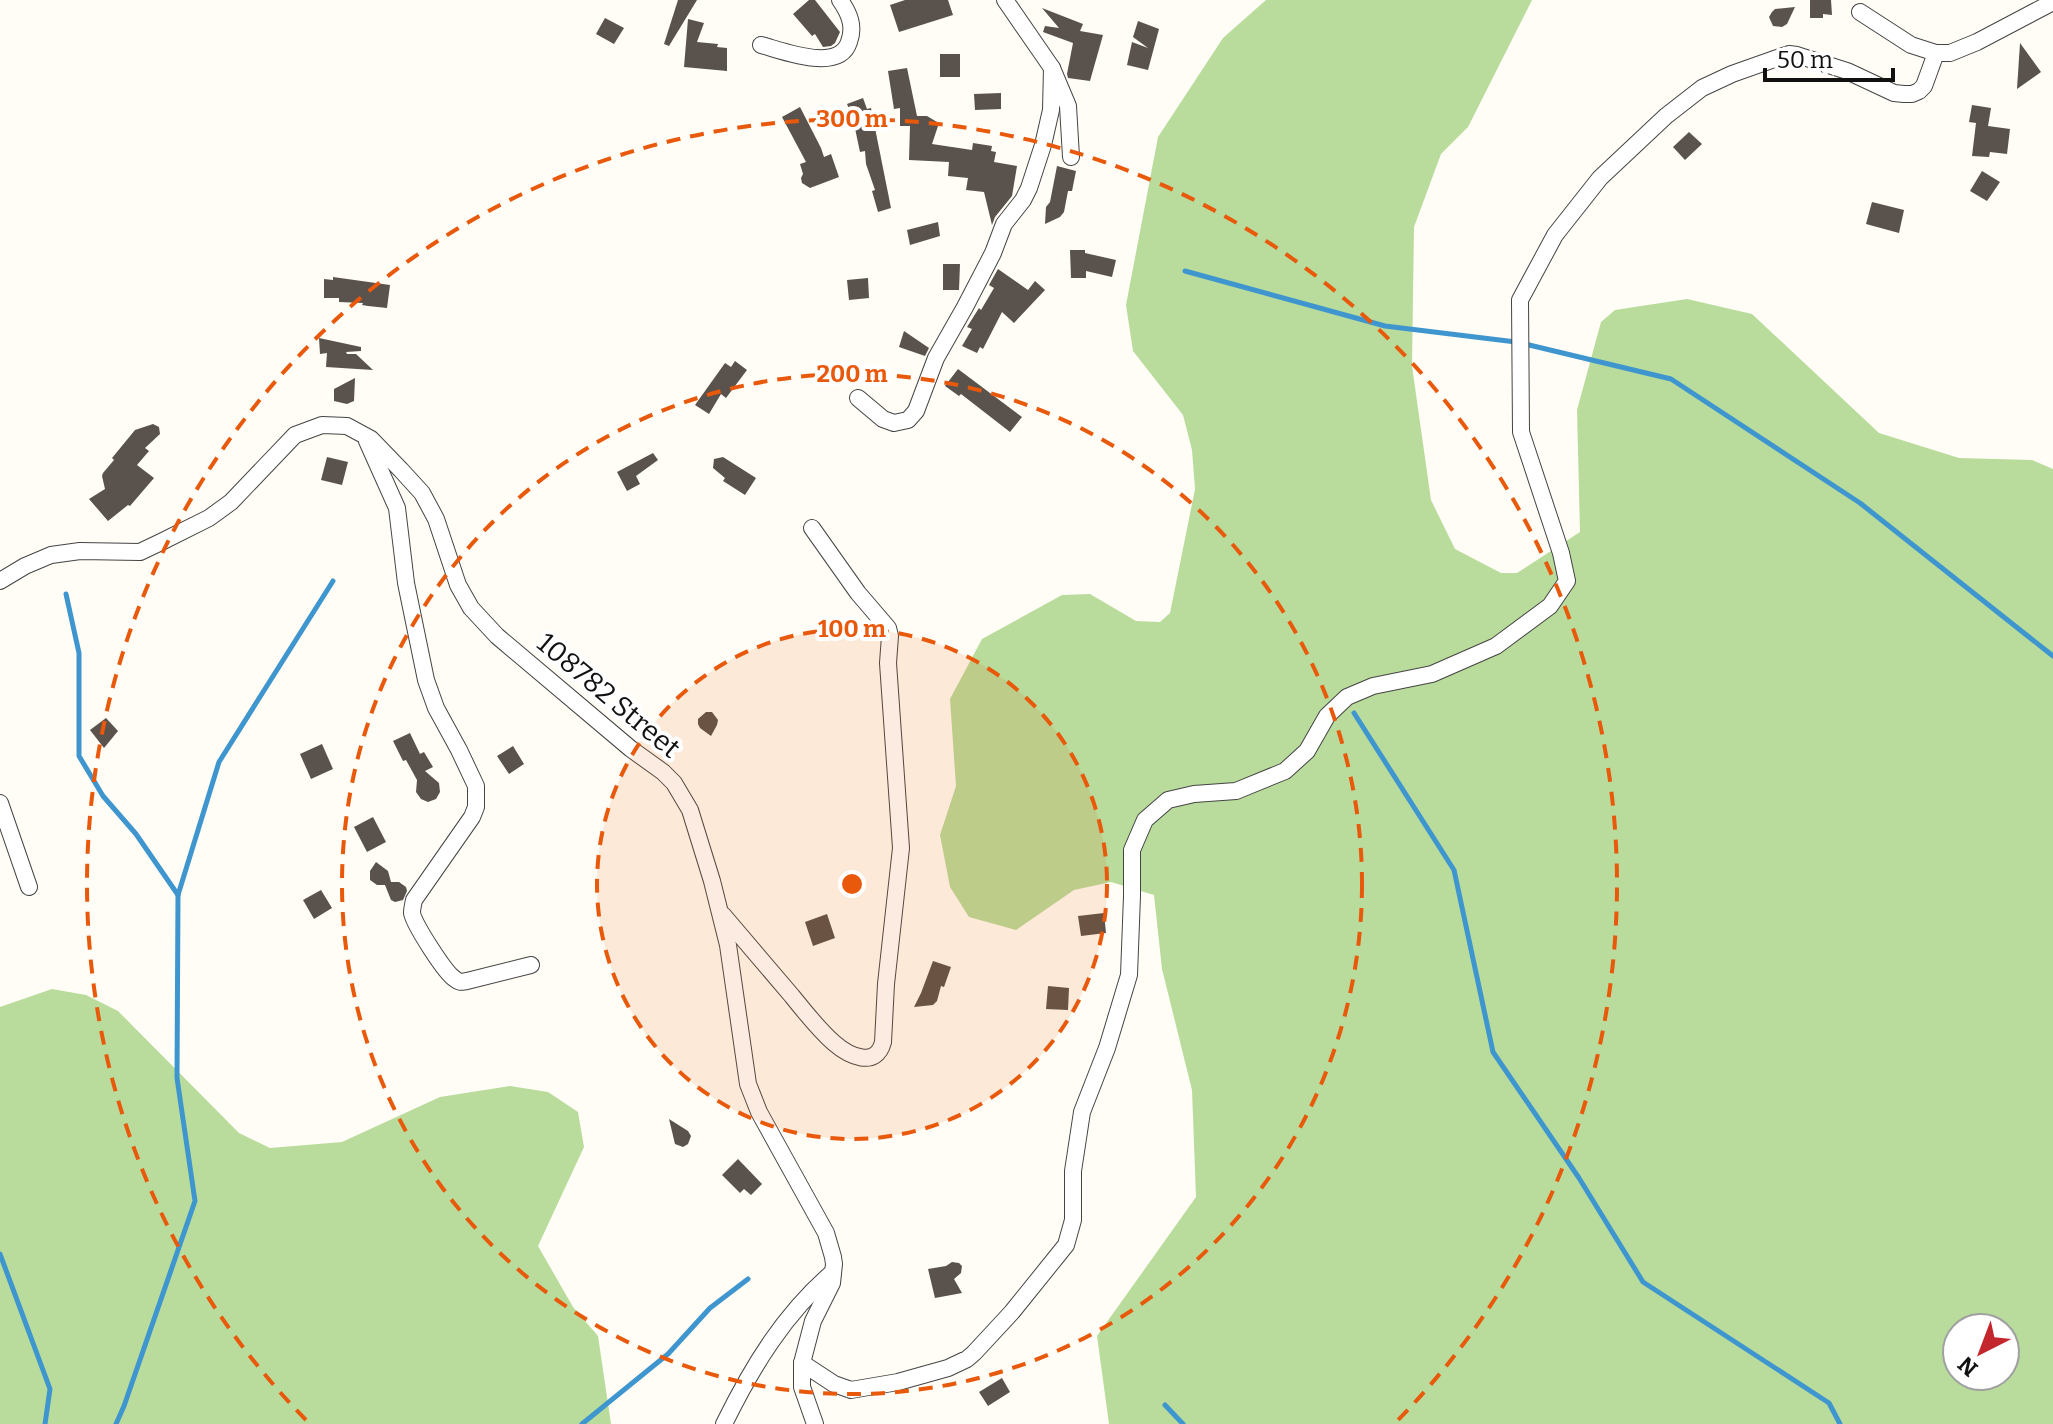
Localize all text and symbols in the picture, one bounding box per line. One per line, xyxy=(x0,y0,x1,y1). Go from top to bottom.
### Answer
scale bar xyxy=(1765,32,1893,82)
text: 50 m xyxy=(1777,46,1833,74)
text: 300 m xyxy=(816,105,888,133)
text: 200 m xyxy=(816,360,888,388)
text: 100 m xyxy=(818,615,886,643)
street label: 108782 Street xyxy=(530,626,687,765)
centre of rings xyxy=(838,870,866,898)
north arrow xyxy=(1941,1312,2021,1392)
text: N xyxy=(1953,1351,1983,1382)

